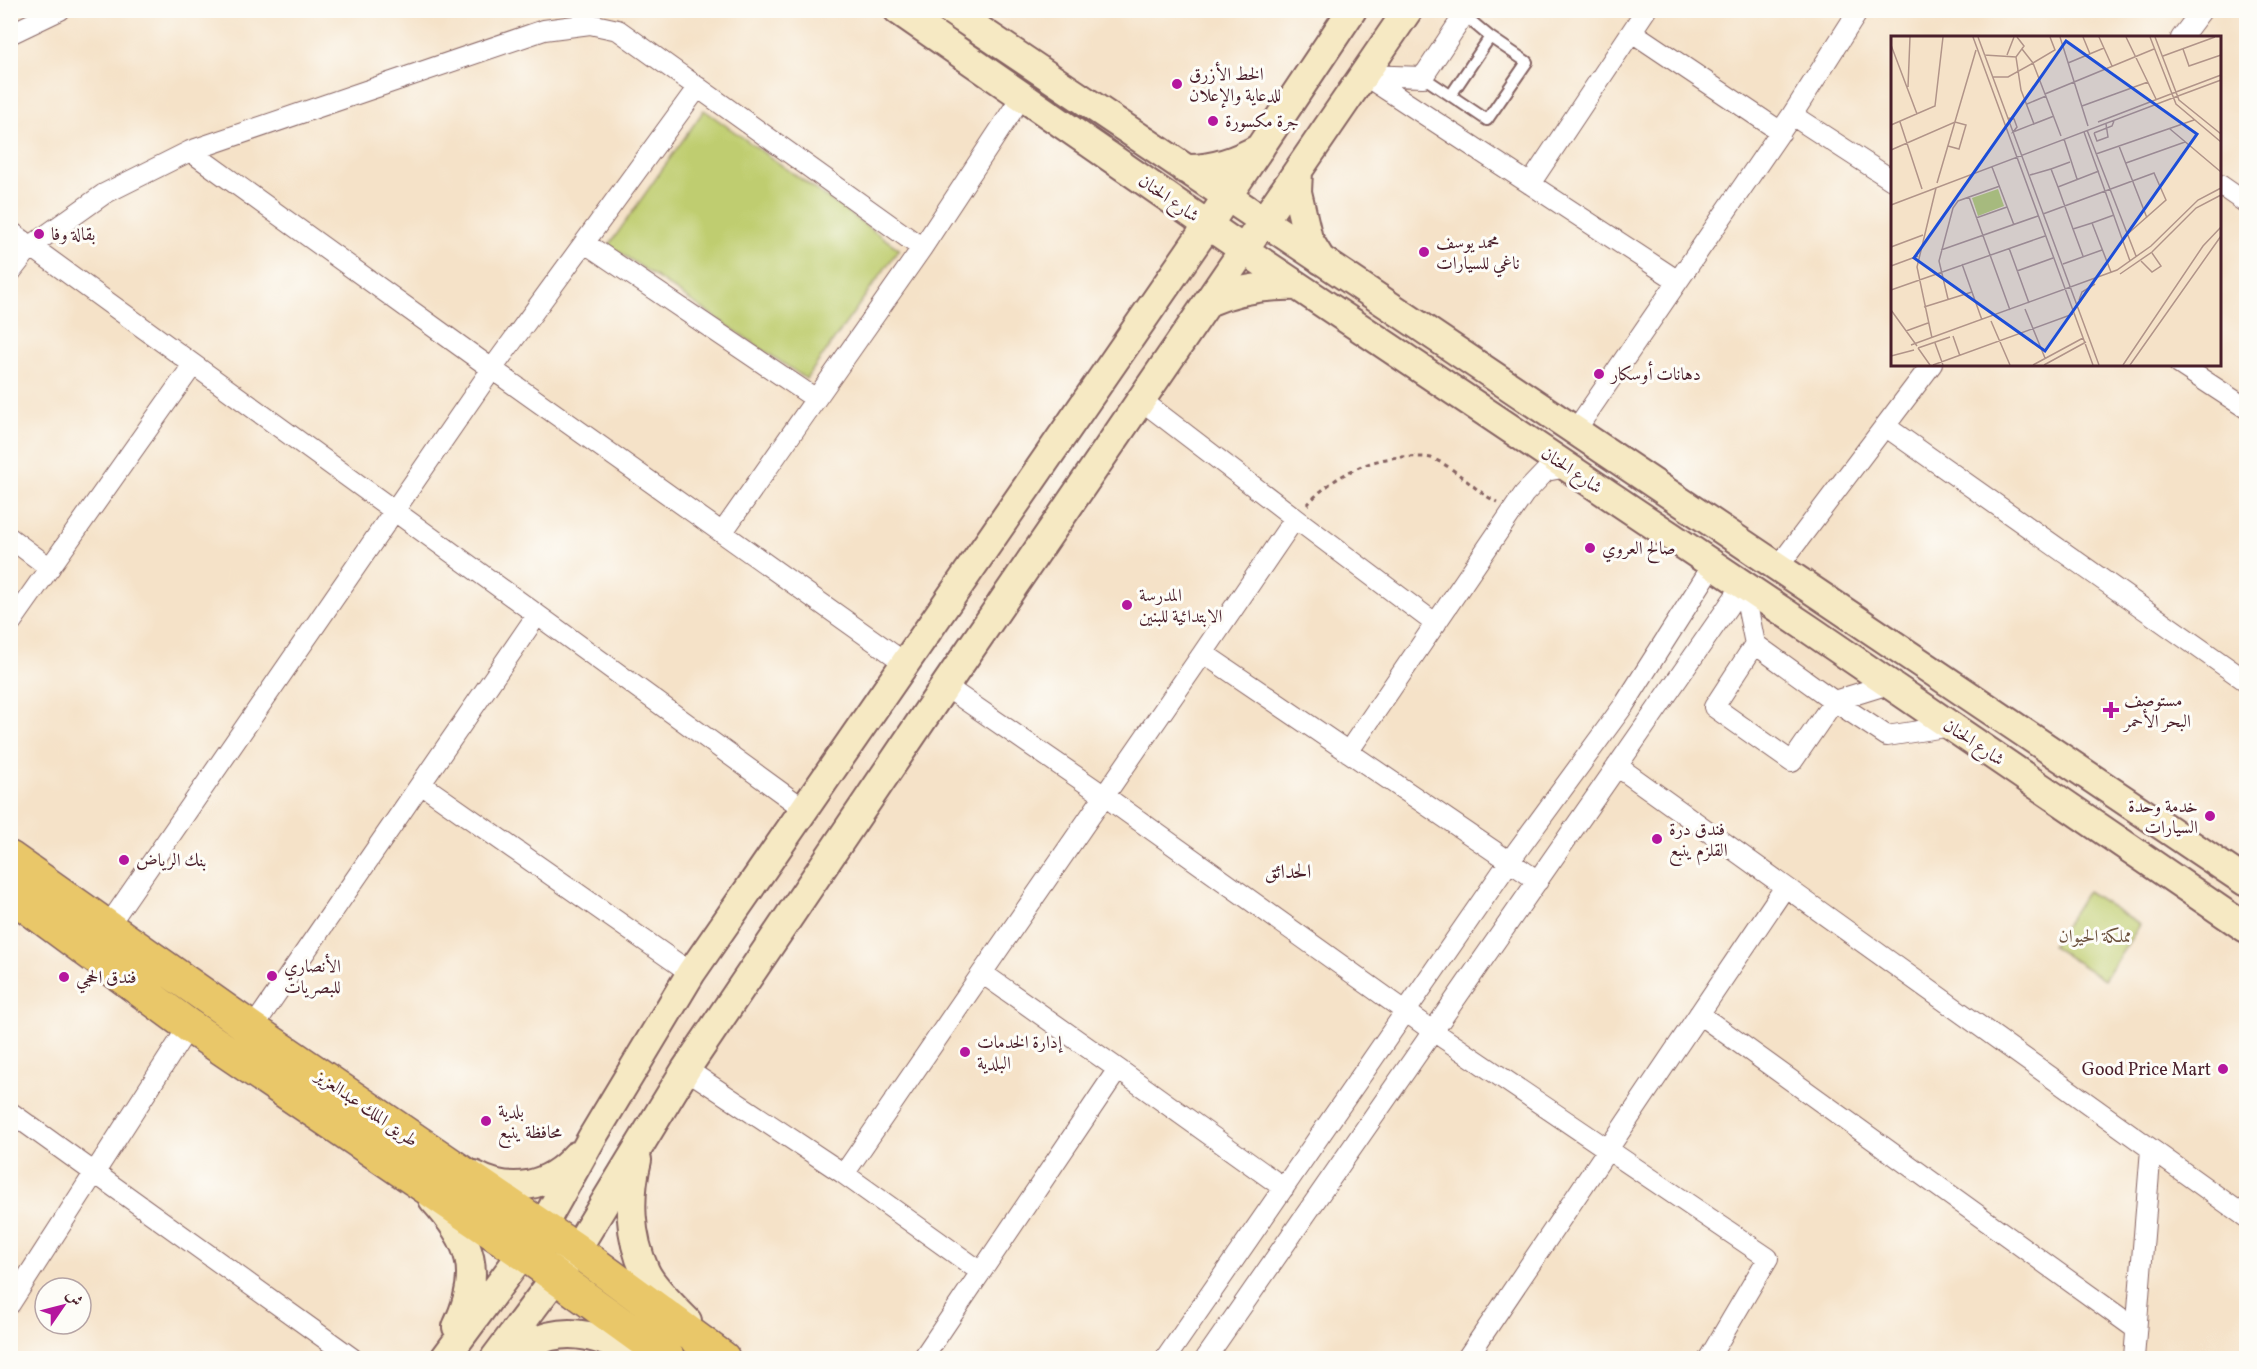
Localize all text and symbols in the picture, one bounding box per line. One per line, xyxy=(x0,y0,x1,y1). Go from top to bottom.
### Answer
inset map xyxy=(1891,36,2221,366)
place label: الخط الأزرق للدعاية والإعلان xyxy=(1189,61,1281,109)
marker: الخط الأزرق للدعاية والإعلان xyxy=(1170,77,1184,91)
place label: جرة مكسورة xyxy=(1225,110,1299,135)
marker: جرة مكسورة xyxy=(1206,114,1220,128)
street label: شارع الحنان xyxy=(1132,169,1204,230)
place label: بقالة وفا xyxy=(51,223,95,248)
marker: بقالة وفا xyxy=(32,227,46,241)
place label: محمد يوسف ناغي للسيارات xyxy=(1436,231,1520,278)
marker: محمد يوسف ناغي للسيارات xyxy=(1417,245,1431,259)
place label: دهانات أوسكار xyxy=(1609,361,1701,388)
marker: دهانات أوسكار xyxy=(1592,367,1606,381)
street label: شارع الحنان xyxy=(1535,442,1607,502)
place label: صالح العروي xyxy=(1602,537,1676,564)
marker: صالح العروي xyxy=(1583,541,1597,555)
place label: المدرسة الابتدائية للبنين xyxy=(1139,584,1223,630)
marker: المدرسة الابتدائية للبنين xyxy=(1120,598,1134,612)
place label: مستوصف البحر الأحمر xyxy=(2122,689,2191,735)
marker: مستوصف البحر الأحمر xyxy=(2102,701,2120,719)
street label: شارع الحنان xyxy=(1937,714,2009,774)
place label: خدمة وحدة السيارات xyxy=(2128,795,2198,841)
marker: خدمة وحدة السيارات xyxy=(2203,809,2217,823)
place label: فندق درة القلزم ينبع xyxy=(1669,818,1728,866)
marker: فندق درة القلزم ينبع xyxy=(1650,832,1664,846)
place label: بنك الرياض xyxy=(136,849,206,874)
marker: بنك الرياض xyxy=(117,853,131,867)
district label: الحدائق xyxy=(1265,859,1311,887)
park label: مملكة الحيوان xyxy=(2058,925,2132,950)
place label: الأنصاري للبصريات xyxy=(284,953,341,1001)
place label: فندق الحجي xyxy=(76,966,137,994)
marker: الأنصاري للبصريات xyxy=(265,969,279,983)
marker: فندق الحجي xyxy=(57,970,71,984)
place label: إدارة الخدمات البلدية xyxy=(977,1031,1063,1077)
marker: إدارة الخدمات البلدية xyxy=(958,1045,972,1059)
place label: Good Price Mart xyxy=(2082,1058,2211,1083)
marker: Good Price Mart xyxy=(2216,1062,2230,1076)
street label: طريق الملك عبدالعزيز xyxy=(308,1063,422,1154)
place label: بلدية محافظة ينبع xyxy=(498,1100,562,1148)
marker: بلدية محافظة ينبع xyxy=(479,1114,493,1128)
north arrow xyxy=(33,1276,93,1336)
text: ش xyxy=(60,1286,87,1311)

